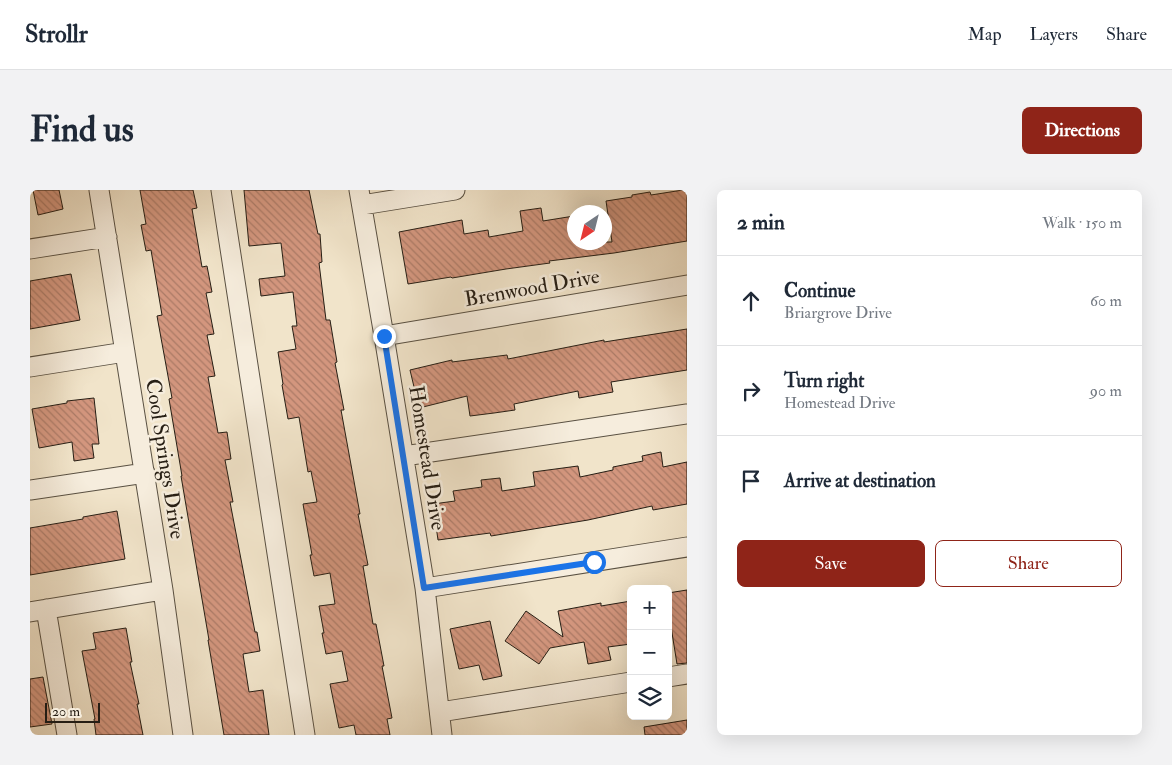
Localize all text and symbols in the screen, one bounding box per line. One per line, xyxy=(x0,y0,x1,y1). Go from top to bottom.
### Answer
text: Strollr xyxy=(25,19,88,50)
text: Map xyxy=(968,23,1002,46)
text: Layers xyxy=(1030,23,1078,46)
text: Share xyxy=(1106,23,1147,46)
button: Directions xyxy=(1022,107,1142,154)
text: Find us xyxy=(30,108,134,152)
north arrow xyxy=(567,205,612,250)
text: 2 min xyxy=(737,209,785,236)
text: Walk · 150 m xyxy=(1042,213,1122,233)
street label: Brenwood Drive xyxy=(462,263,602,313)
text: Continue xyxy=(784,279,855,303)
icon: ahead xyxy=(737,287,765,315)
text: 60 m xyxy=(1090,291,1122,311)
text: Briargrove Drive xyxy=(784,303,892,323)
route end xyxy=(373,325,396,348)
text: Turn right xyxy=(784,369,864,393)
street label: Cool Springs Drive xyxy=(139,377,191,541)
icon: right xyxy=(737,377,765,405)
text: 90 m xyxy=(1090,381,1122,401)
street label: Homestead Drive xyxy=(402,384,452,533)
text: Homestead Drive xyxy=(784,393,895,413)
icon: arrive xyxy=(737,467,765,495)
text: Arrive at destination xyxy=(784,469,936,493)
button: Save xyxy=(737,540,925,587)
button: Share xyxy=(935,540,1122,587)
route start xyxy=(583,551,606,574)
map controls xyxy=(627,585,672,720)
button: + xyxy=(627,585,672,630)
button: − xyxy=(627,630,672,675)
button: layers xyxy=(627,675,672,720)
scale bar xyxy=(45,700,100,723)
text: 20 m xyxy=(52,703,80,720)

